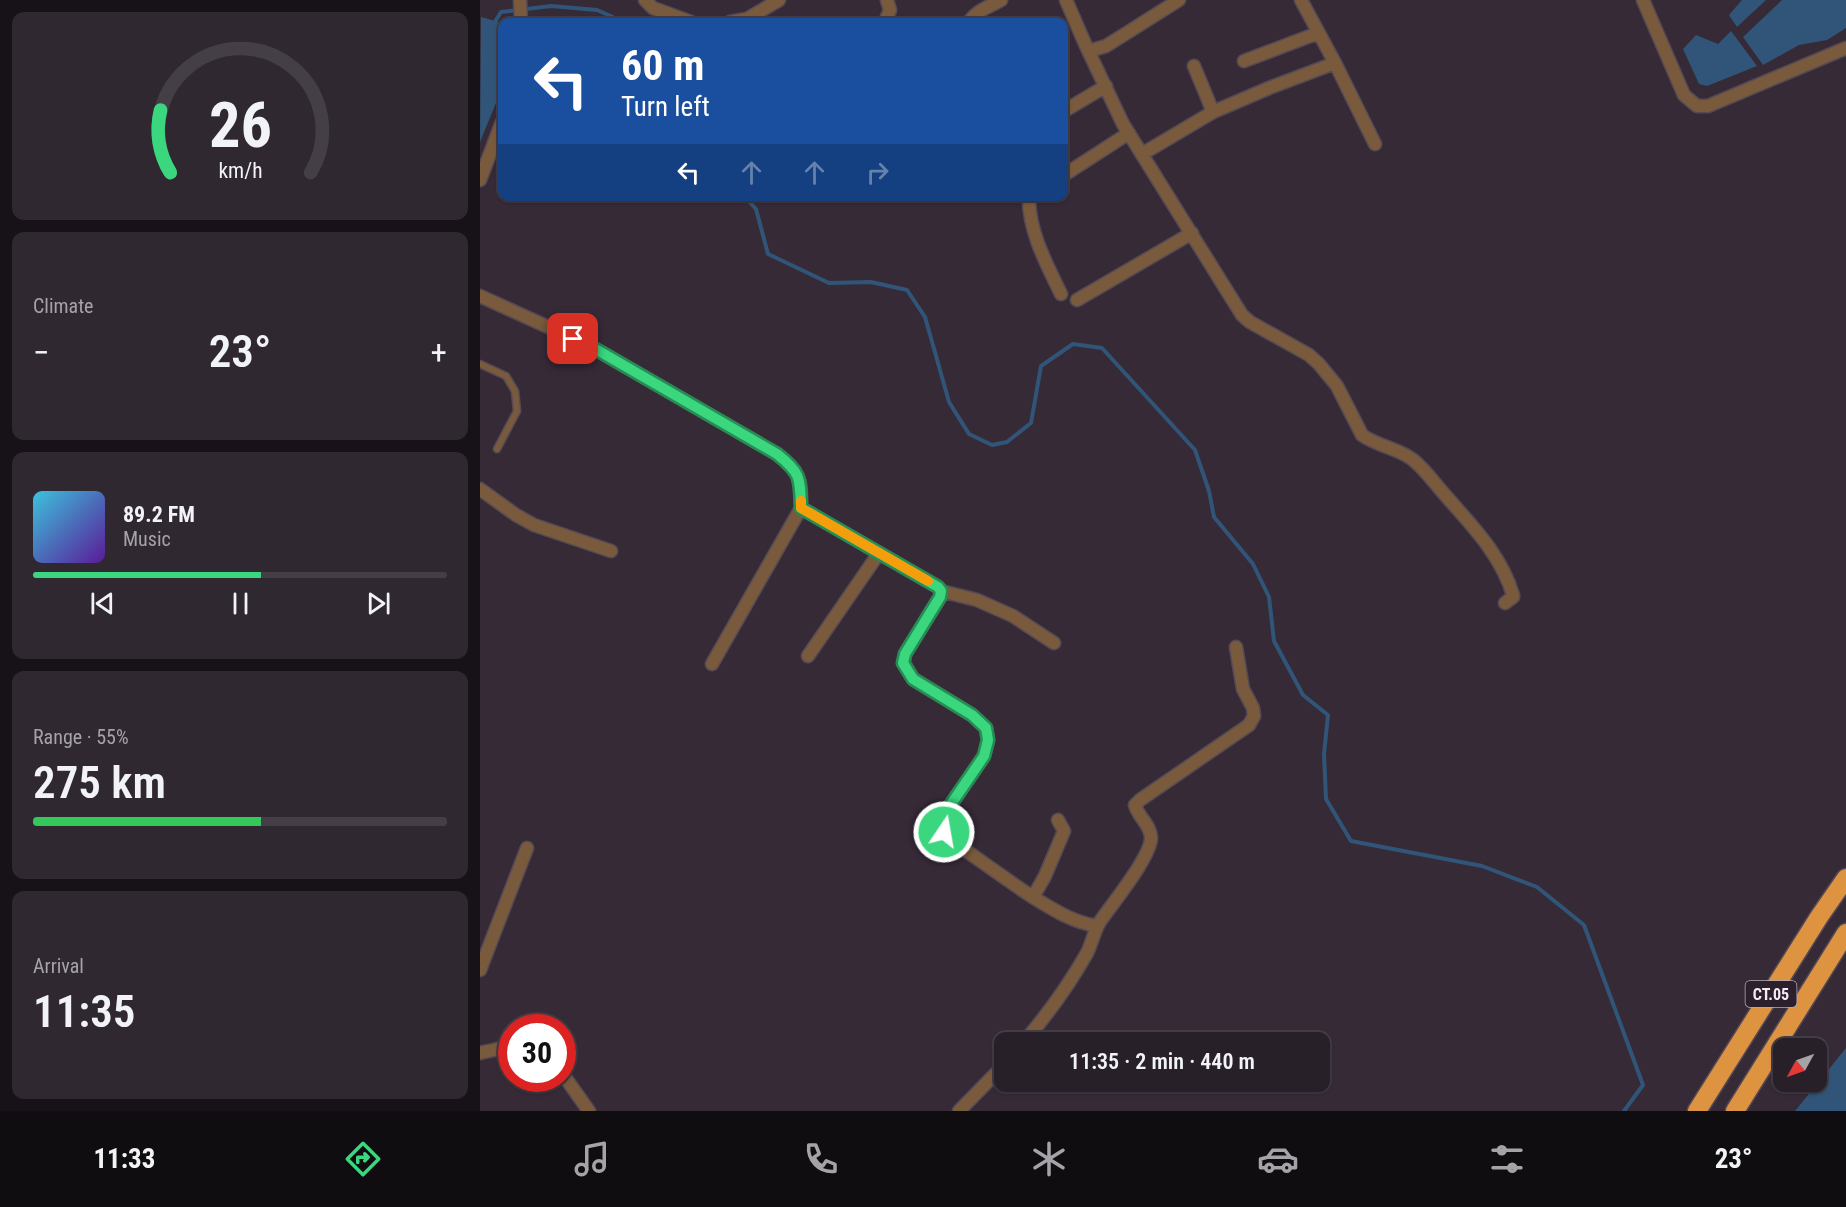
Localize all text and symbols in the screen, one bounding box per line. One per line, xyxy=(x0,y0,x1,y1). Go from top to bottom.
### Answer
text: 60 m xyxy=(621,41,704,90)
icon: left xyxy=(522,42,600,120)
text: 26 xyxy=(208,89,272,162)
text: Turn left xyxy=(621,91,710,123)
icon: left xyxy=(672,156,705,189)
icon: ahead xyxy=(735,156,768,189)
icon: ahead xyxy=(798,156,831,189)
icon: right xyxy=(861,156,894,189)
text: km/h xyxy=(218,158,262,183)
text: Climate xyxy=(33,294,93,318)
pin xyxy=(547,313,598,364)
icon: arrive xyxy=(556,322,589,355)
text: 23° xyxy=(209,325,271,378)
text: − xyxy=(33,333,50,372)
text: + xyxy=(431,333,447,372)
text: 89.2 FM xyxy=(123,502,195,527)
text: Music xyxy=(123,527,171,551)
icon: previous xyxy=(86,587,119,620)
icon: pause xyxy=(224,587,257,620)
icon: next xyxy=(362,587,395,620)
text: Range · 55% xyxy=(33,725,129,749)
text: 275 km xyxy=(33,756,166,809)
position arrow xyxy=(912,800,976,864)
text: Arrival xyxy=(33,954,84,978)
road number: CT.05 xyxy=(1746,981,1796,1007)
text: 11:35 xyxy=(33,985,135,1038)
speed limit sign: 30 xyxy=(498,1014,576,1092)
north arrow xyxy=(1773,1038,1827,1092)
map controls xyxy=(1773,1038,1827,1092)
text: 11:35 · 2 min · 440 m xyxy=(1069,1049,1255,1074)
icon: directions xyxy=(342,1138,384,1180)
icon: music xyxy=(571,1138,613,1180)
icon: phone xyxy=(800,1138,842,1180)
icon: climate xyxy=(1028,1138,1070,1180)
icon: car xyxy=(1257,1138,1299,1180)
icon: filters xyxy=(1486,1138,1528,1180)
text: 11:33 xyxy=(93,1143,155,1175)
text: 23° xyxy=(1715,1143,1753,1175)

